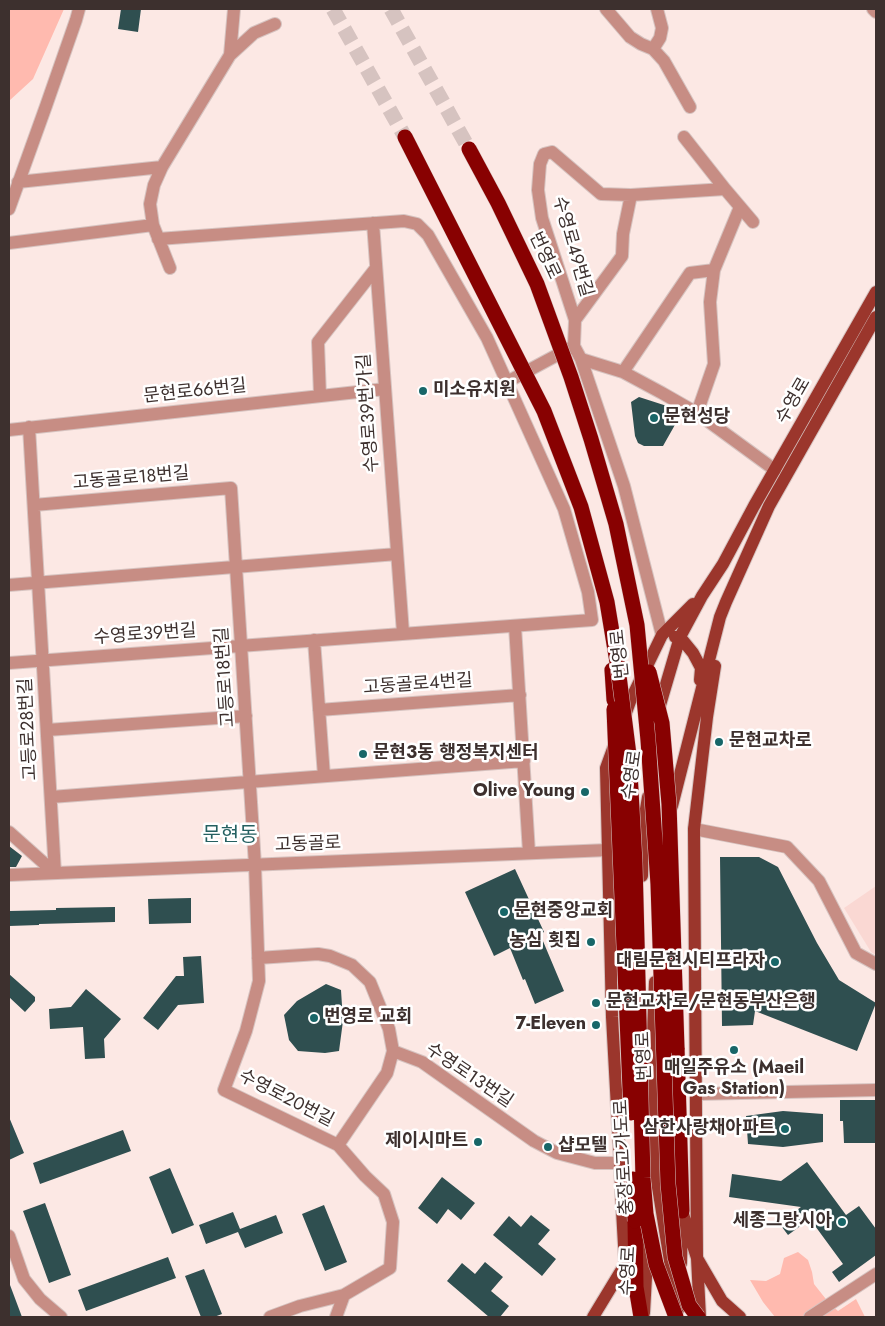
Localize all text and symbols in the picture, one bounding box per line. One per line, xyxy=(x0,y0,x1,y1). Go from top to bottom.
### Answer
street label: 수영로49번길 xyxy=(547,194,597,300)
street label: 번영로 xyxy=(524,229,564,283)
street label: 수영로39번가길 xyxy=(354,353,384,473)
street label: 수영로 xyxy=(772,374,816,428)
street label: 문현로66번길 xyxy=(142,376,248,408)
place label: 미소유치원 xyxy=(433,380,516,402)
marker: 미소유치원 xyxy=(417,385,429,397)
place label: 문현성당 xyxy=(664,407,730,429)
marker: 문현성당 xyxy=(648,412,660,424)
street label: 고동골로18번길 xyxy=(72,463,190,495)
street label: 수영로39번길 xyxy=(93,621,197,649)
street label: 고등로18번길 xyxy=(212,626,240,728)
street label: 번영로 xyxy=(608,628,634,680)
street label: 고동골로4번길 xyxy=(362,670,474,700)
street label: 고등로28번길 xyxy=(16,677,42,781)
place label: 문현교차로 xyxy=(729,731,812,753)
marker: 문현교차로 xyxy=(713,736,725,748)
place label: 문현3동 행정복지센터 xyxy=(373,743,539,765)
marker: 문현3동 행정복지센터 xyxy=(357,748,369,760)
street label: 수영로 xyxy=(619,749,647,801)
place label: Olive Young xyxy=(473,781,575,803)
marker: Olive Young xyxy=(579,786,591,798)
district label: 문현동 xyxy=(202,824,258,848)
street label: 고동골로 xyxy=(275,833,341,857)
place label: 문현중앙교회 xyxy=(514,901,613,923)
marker: 문현중앙교회 xyxy=(498,906,510,918)
place label: 농심 횟집 xyxy=(509,931,581,953)
marker: 농심 횟집 xyxy=(585,936,597,948)
place label: 대림문현시티프라자 xyxy=(616,951,765,973)
marker: 대림문현시티프라자 xyxy=(769,956,781,968)
place label: 문현교차로/문현동부산은행 xyxy=(606,992,816,1014)
marker: 문현교차로/문현동부산은행 xyxy=(590,997,602,1009)
place label: 번영로 교회 xyxy=(324,1007,412,1029)
marker: 번영로 교회 xyxy=(308,1012,320,1024)
place label: 7-Eleven xyxy=(516,1014,586,1036)
marker: 7-Eleven xyxy=(590,1019,602,1031)
street label: 번영로 xyxy=(633,1031,657,1081)
street label: 수영로13번길 xyxy=(421,1039,517,1113)
marker: 매일주유소 (Maeil Gas Station) xyxy=(728,1044,740,1056)
place label: 매일주유소 (Maeil Gas Station) xyxy=(664,1058,804,1100)
street label: 수영로20번길 xyxy=(235,1066,337,1132)
street label: 충장로고가도로 xyxy=(611,1099,639,1215)
place label: 삼한사랑채아파트 xyxy=(643,1118,775,1140)
marker: 삼한사랑채아파트 xyxy=(779,1123,791,1135)
place label: 제이시마트 xyxy=(385,1131,468,1153)
marker: 제이시마트 xyxy=(472,1136,484,1148)
place label: 샵모텔 xyxy=(558,1136,608,1158)
marker: 샵모텔 xyxy=(542,1141,554,1153)
place label: 세종그랑시아 xyxy=(733,1211,832,1233)
marker: 세종그랑시아 xyxy=(836,1216,848,1228)
street label: 수영로 xyxy=(617,1246,641,1296)

